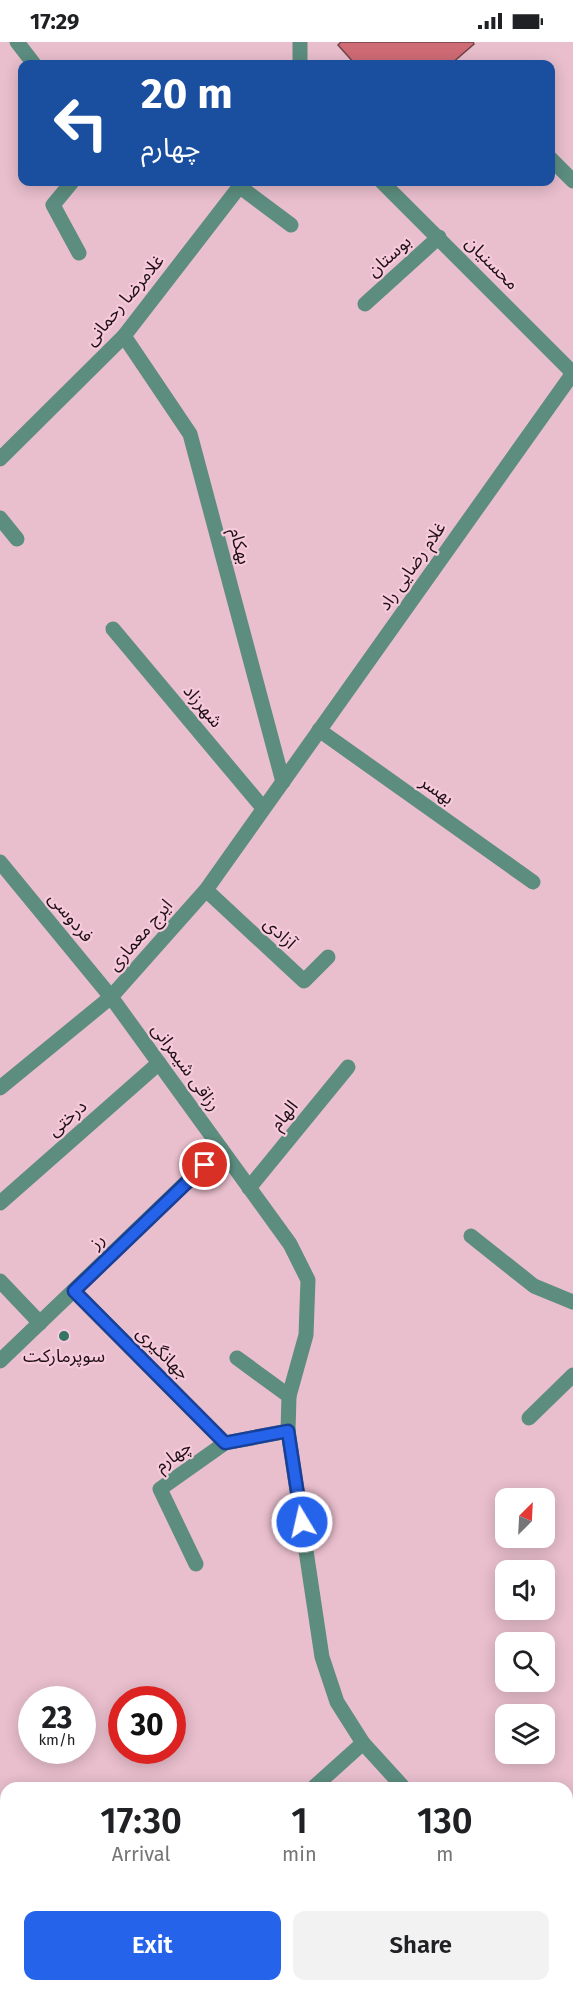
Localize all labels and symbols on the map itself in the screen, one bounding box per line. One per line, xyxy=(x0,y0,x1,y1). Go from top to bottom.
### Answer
street label: بوستان xyxy=(362,231,416,281)
street label: محسنیان xyxy=(461,232,523,294)
street label: غلامرضا رحمانی xyxy=(79,250,169,350)
street label: غلام رضایی راد xyxy=(373,517,453,616)
street label: بهکام xyxy=(222,525,255,568)
street label: شهرزاد xyxy=(179,680,227,732)
street label: بهسر xyxy=(415,770,458,809)
street label: فردوسی xyxy=(44,887,98,947)
street label: ایرج معماری xyxy=(103,895,179,977)
street label: آزادی xyxy=(259,912,302,954)
street label: رزاقی شیمرانی xyxy=(147,1019,225,1115)
street label: درختی xyxy=(43,1095,91,1141)
street label: الهام xyxy=(265,1096,305,1136)
pin xyxy=(179,1139,230,1190)
street label: رز xyxy=(84,1228,109,1254)
street label: جهانگیری xyxy=(132,1322,194,1384)
marker: سوپرمارکت xyxy=(57,1329,71,1343)
place label: سوپرمارکت xyxy=(23,1345,105,1367)
street label: چهارم xyxy=(151,1435,197,1479)
north arrow xyxy=(495,1488,555,1548)
position arrow xyxy=(270,1490,334,1554)
speed limit sign: 30 xyxy=(108,1686,186,1764)

